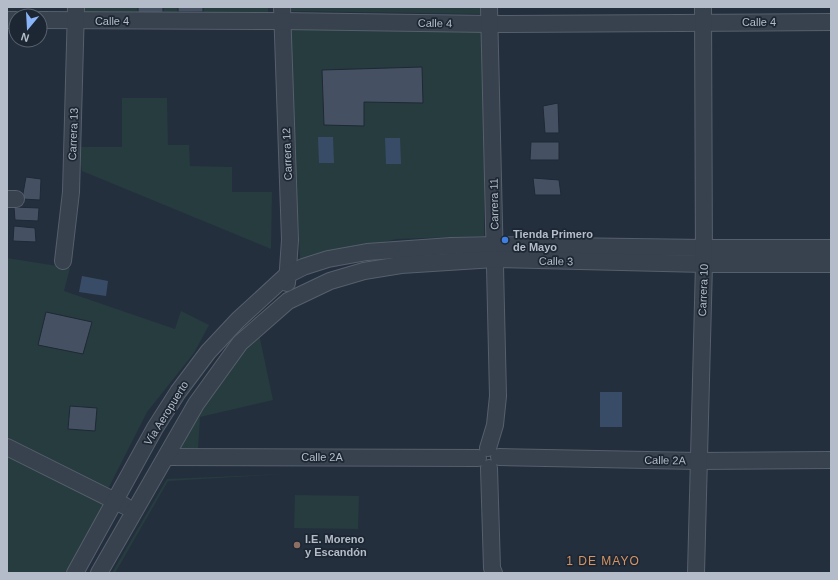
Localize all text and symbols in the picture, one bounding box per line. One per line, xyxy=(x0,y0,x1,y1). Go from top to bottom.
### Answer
north arrow xyxy=(8,8,48,48)
street label: Calle 4 xyxy=(95,15,129,27)
street label: Calle 4 xyxy=(742,16,776,28)
street label: Calle 4 xyxy=(418,17,452,29)
text: N xyxy=(19,31,31,44)
street label: Carrera 13 xyxy=(66,108,80,160)
street label: Carrera 12 xyxy=(280,128,294,180)
street label: Carrera 11 xyxy=(488,178,500,230)
place label: Tienda Primero de Mayo xyxy=(513,228,593,253)
marker: Tienda Primero de Mayo xyxy=(500,235,510,245)
street label: Calle 3 xyxy=(539,255,573,267)
street label: Carrera 10 xyxy=(696,264,710,316)
street label: Vía Aeropuerto xyxy=(141,379,191,447)
street label: Calle 2A xyxy=(301,451,343,463)
street label: Calle 2A xyxy=(644,454,687,466)
place label: I.E. Moreno y Escandón xyxy=(305,533,367,558)
marker: I.E. Moreno y Escandón xyxy=(292,540,302,550)
district label: 1 DE MAYO xyxy=(566,554,640,568)

